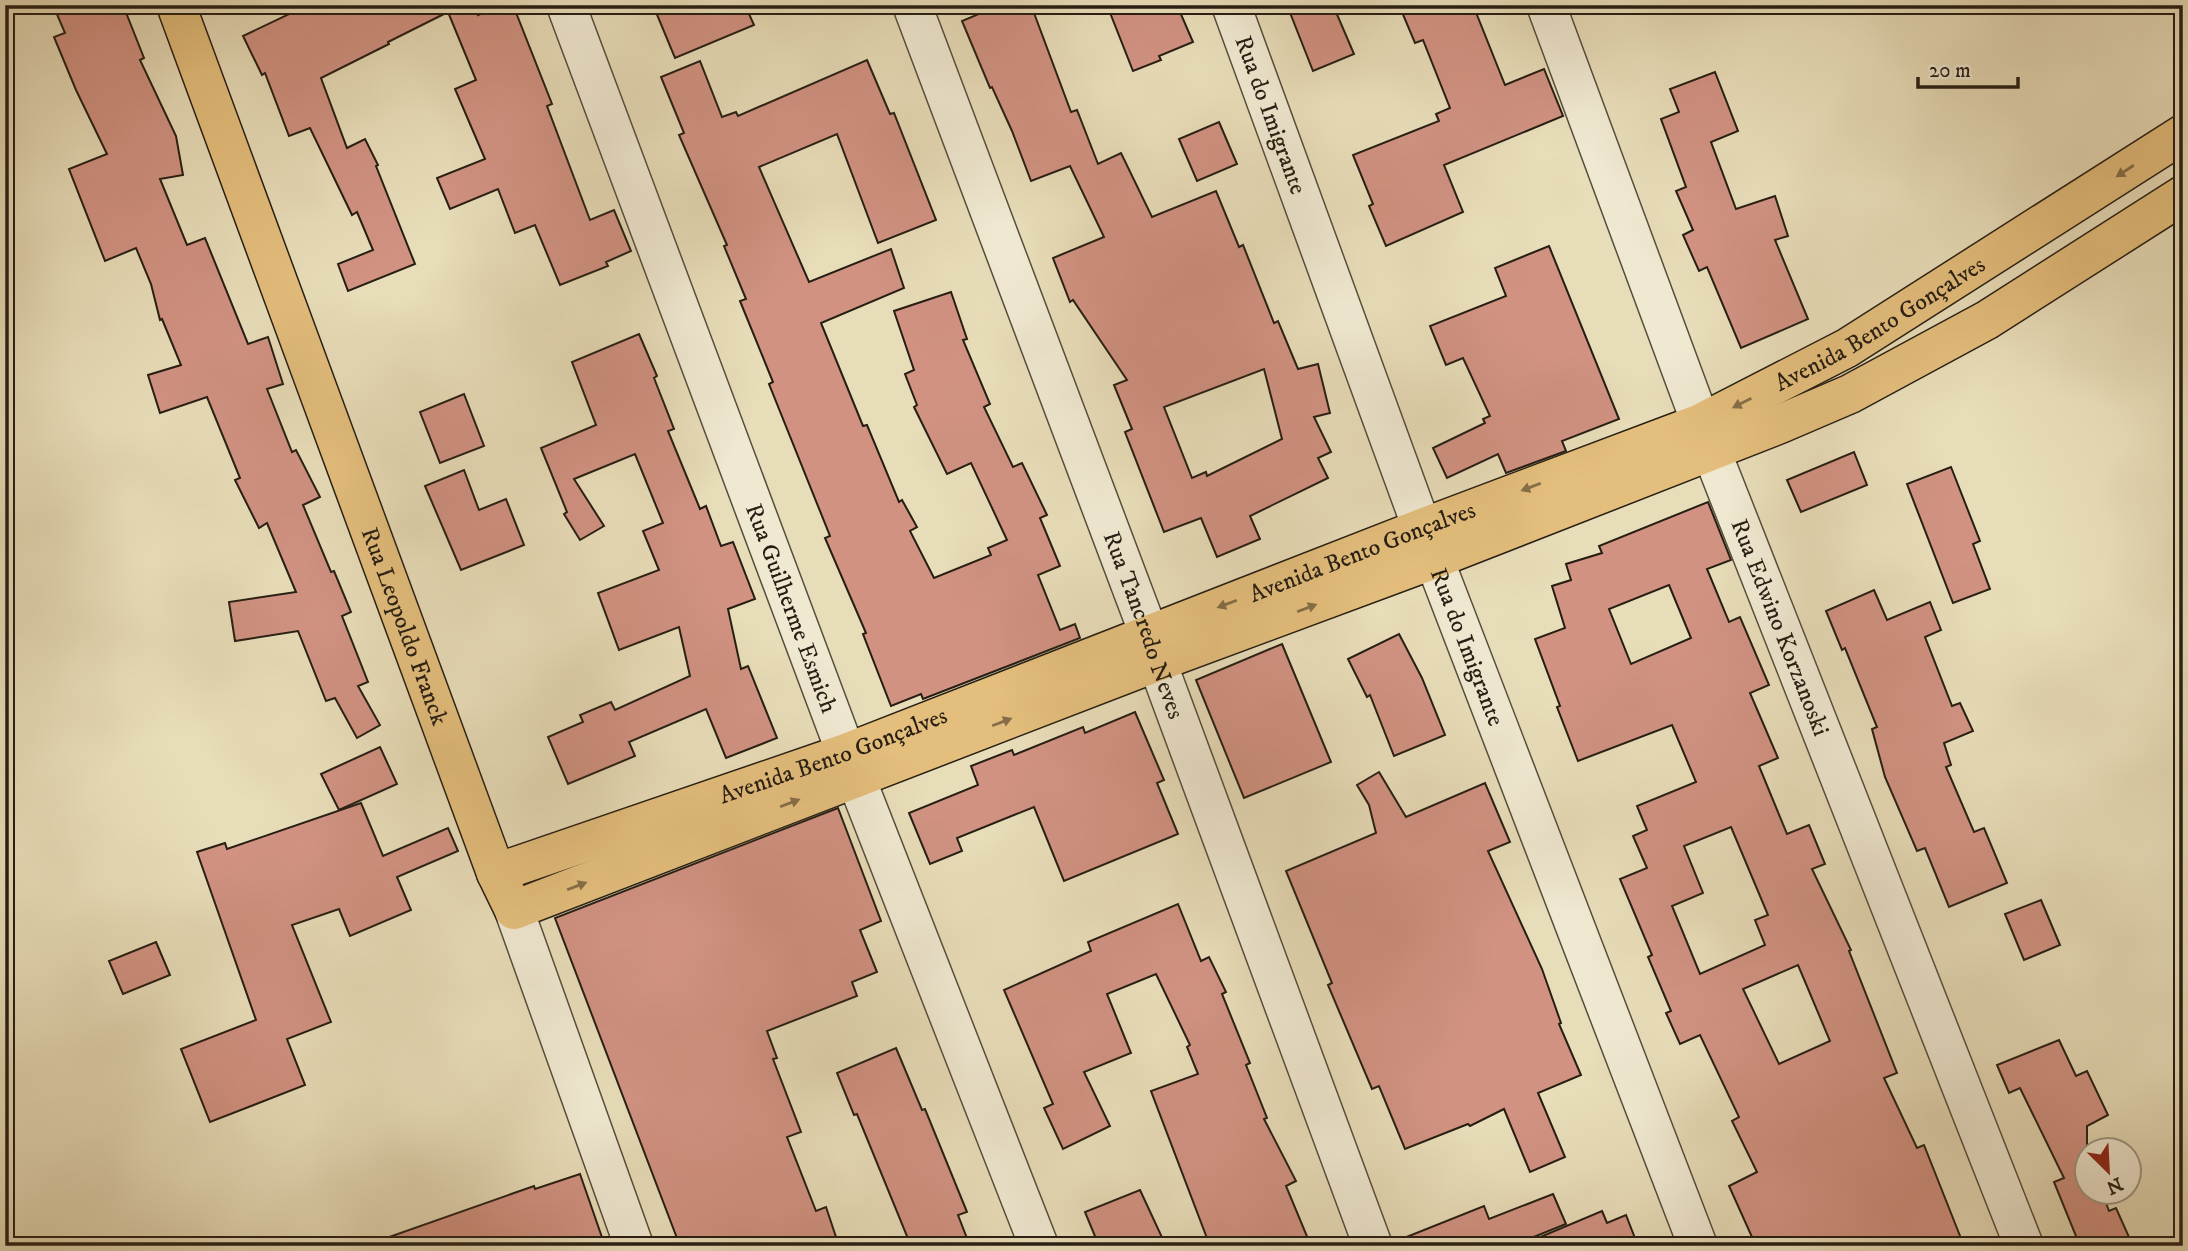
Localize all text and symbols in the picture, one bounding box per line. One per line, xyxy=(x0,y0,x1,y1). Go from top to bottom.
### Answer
street label: Rua do Imigrante xyxy=(1228,32,1313,199)
scale bar xyxy=(1918,46,2018,90)
text: 20 m xyxy=(1929,58,1971,84)
one-way arrow xyxy=(2116,165,2135,178)
street label: Avenida Bento Gonçalves xyxy=(1770,250,1991,399)
one-way arrow xyxy=(1732,397,1752,408)
one-way arrow xyxy=(1521,482,1542,493)
street label: Avenida Bento Gonçalves xyxy=(1245,495,1480,610)
street label: Rua Guilherme Esmich xyxy=(738,500,844,718)
street label: Rua Edwino Korzanoski xyxy=(1723,515,1836,740)
street label: Rua Leopoldo Franck xyxy=(354,523,454,730)
street label: Rua Tancredo Neves xyxy=(1096,527,1191,723)
street label: Rua do Imigrante xyxy=(1423,564,1511,730)
one-way arrow xyxy=(1217,598,1238,609)
one-way arrow xyxy=(1296,602,1317,613)
street label: Avenida Bento Gonçalves xyxy=(715,701,952,811)
one-way arrow xyxy=(991,716,1012,727)
one-way arrow xyxy=(779,798,800,809)
one-way arrow xyxy=(567,880,588,891)
north arrow xyxy=(2072,1136,2142,1206)
text: N xyxy=(2102,1171,2126,1199)

